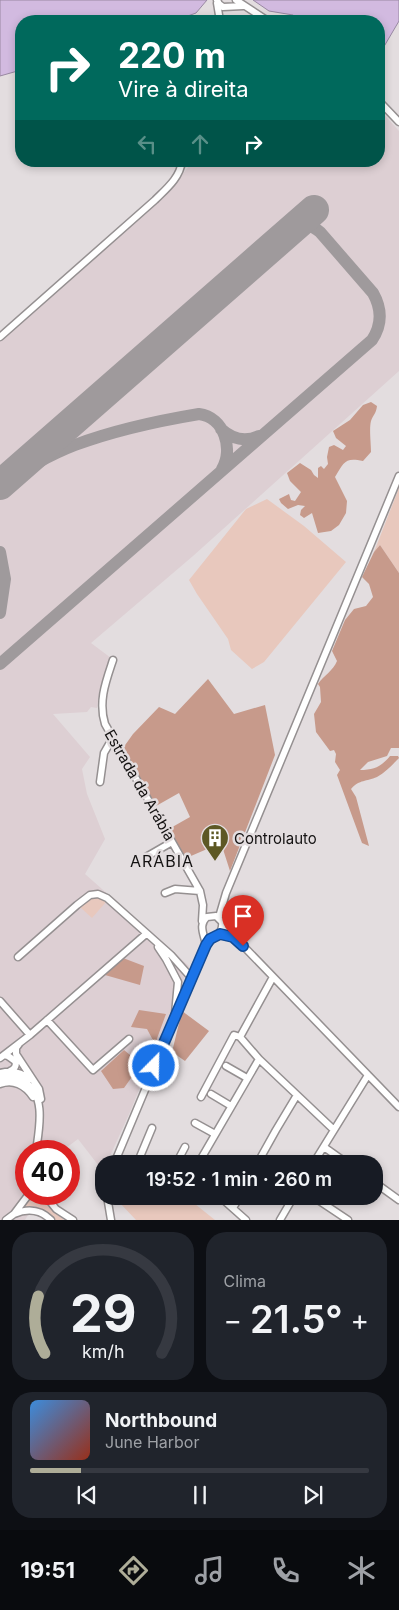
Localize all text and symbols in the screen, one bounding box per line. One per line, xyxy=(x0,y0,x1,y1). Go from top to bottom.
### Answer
text: 220 m xyxy=(118,34,226,76)
icon: right xyxy=(35,35,100,100)
text: Vire à direita xyxy=(118,76,249,102)
icon: left xyxy=(133,130,161,158)
icon: ahead xyxy=(186,130,214,158)
icon: right xyxy=(239,130,267,158)
street label: Estrada da Arábia xyxy=(100,726,180,844)
building icon: Controlauto xyxy=(200,823,230,862)
place label: Controlauto xyxy=(234,829,317,848)
district label: ARÁBIA xyxy=(130,851,194,871)
pin xyxy=(222,895,264,946)
icon: arrive xyxy=(229,902,257,930)
position arrow xyxy=(127,1039,179,1091)
speed limit sign: 40 xyxy=(15,1140,80,1205)
text: 19:52 · 1 min · 260 m xyxy=(146,1168,332,1191)
text: Clima xyxy=(224,1271,266,1291)
text: 29 xyxy=(69,1282,136,1345)
text: 21.5° xyxy=(250,1296,343,1342)
text: − xyxy=(224,1303,242,1337)
text: + xyxy=(350,1303,369,1337)
text: km/h xyxy=(82,1341,124,1362)
text: Northbound xyxy=(105,1409,217,1432)
text: June Harbor xyxy=(105,1432,199,1452)
icon: previous xyxy=(73,1481,101,1509)
icon: pause xyxy=(186,1481,214,1509)
icon: next xyxy=(299,1481,327,1509)
icon: directions xyxy=(116,1553,151,1588)
icon: music xyxy=(192,1553,227,1588)
icon: phone xyxy=(268,1553,303,1588)
icon: climate xyxy=(344,1553,379,1588)
text: 19:51 xyxy=(20,1557,75,1583)

